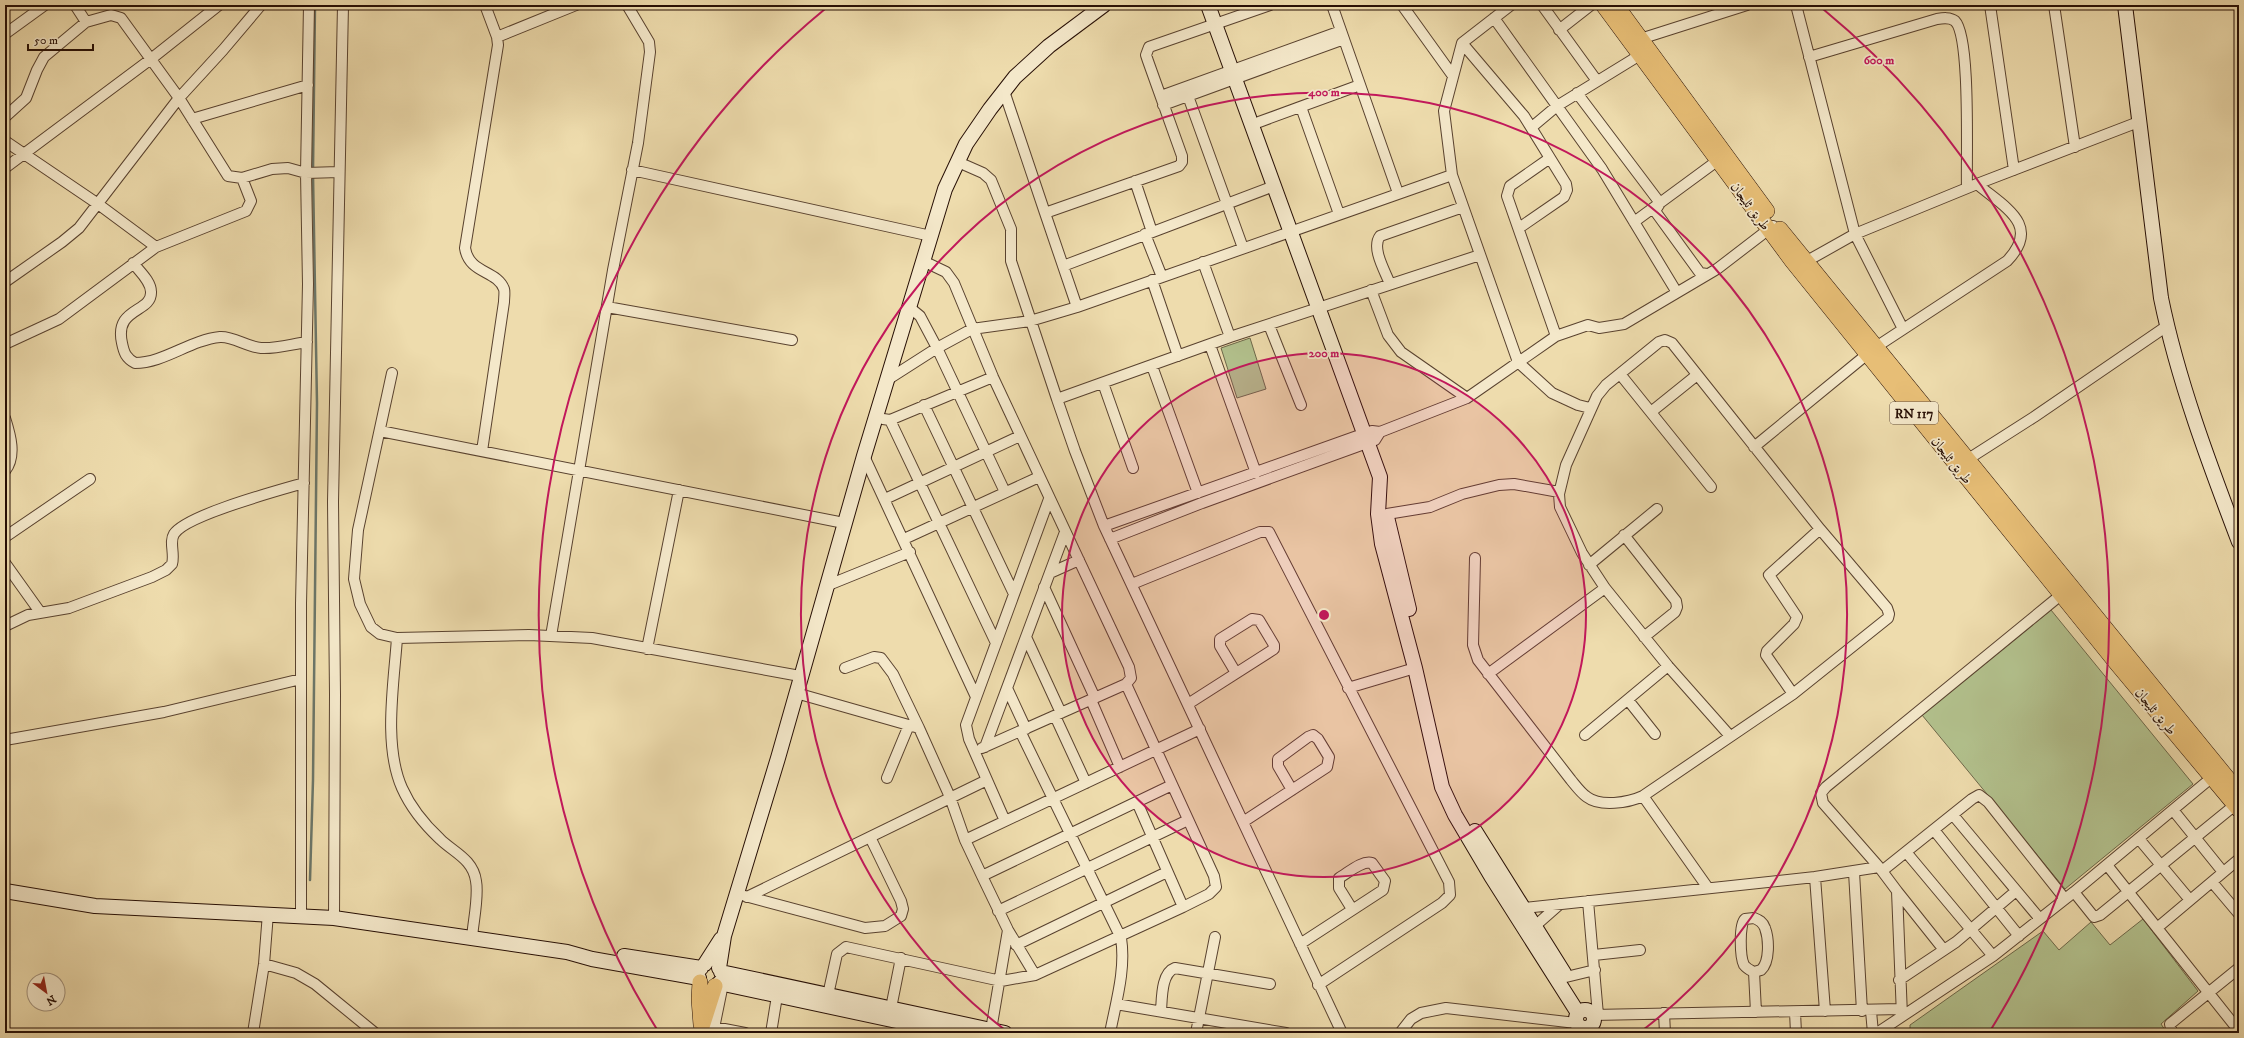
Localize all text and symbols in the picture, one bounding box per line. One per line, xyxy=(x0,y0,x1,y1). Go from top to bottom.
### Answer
scale bar xyxy=(28,26,93,52)
text: 50 m xyxy=(34,33,58,48)
text: 600 m xyxy=(1864,53,1894,68)
text: 400 m xyxy=(1307,85,1340,100)
street label: طريق ثليجان xyxy=(1726,179,1774,234)
text: 200 m xyxy=(1309,346,1339,361)
road number: RN 117 xyxy=(1890,402,1938,424)
street label: طريق ثليجان xyxy=(1927,433,1976,488)
centre of rings xyxy=(1317,608,1331,622)
street label: طريق ثليجان xyxy=(2130,684,2180,739)
north arrow xyxy=(26,972,66,1012)
text: N xyxy=(43,991,58,1008)

